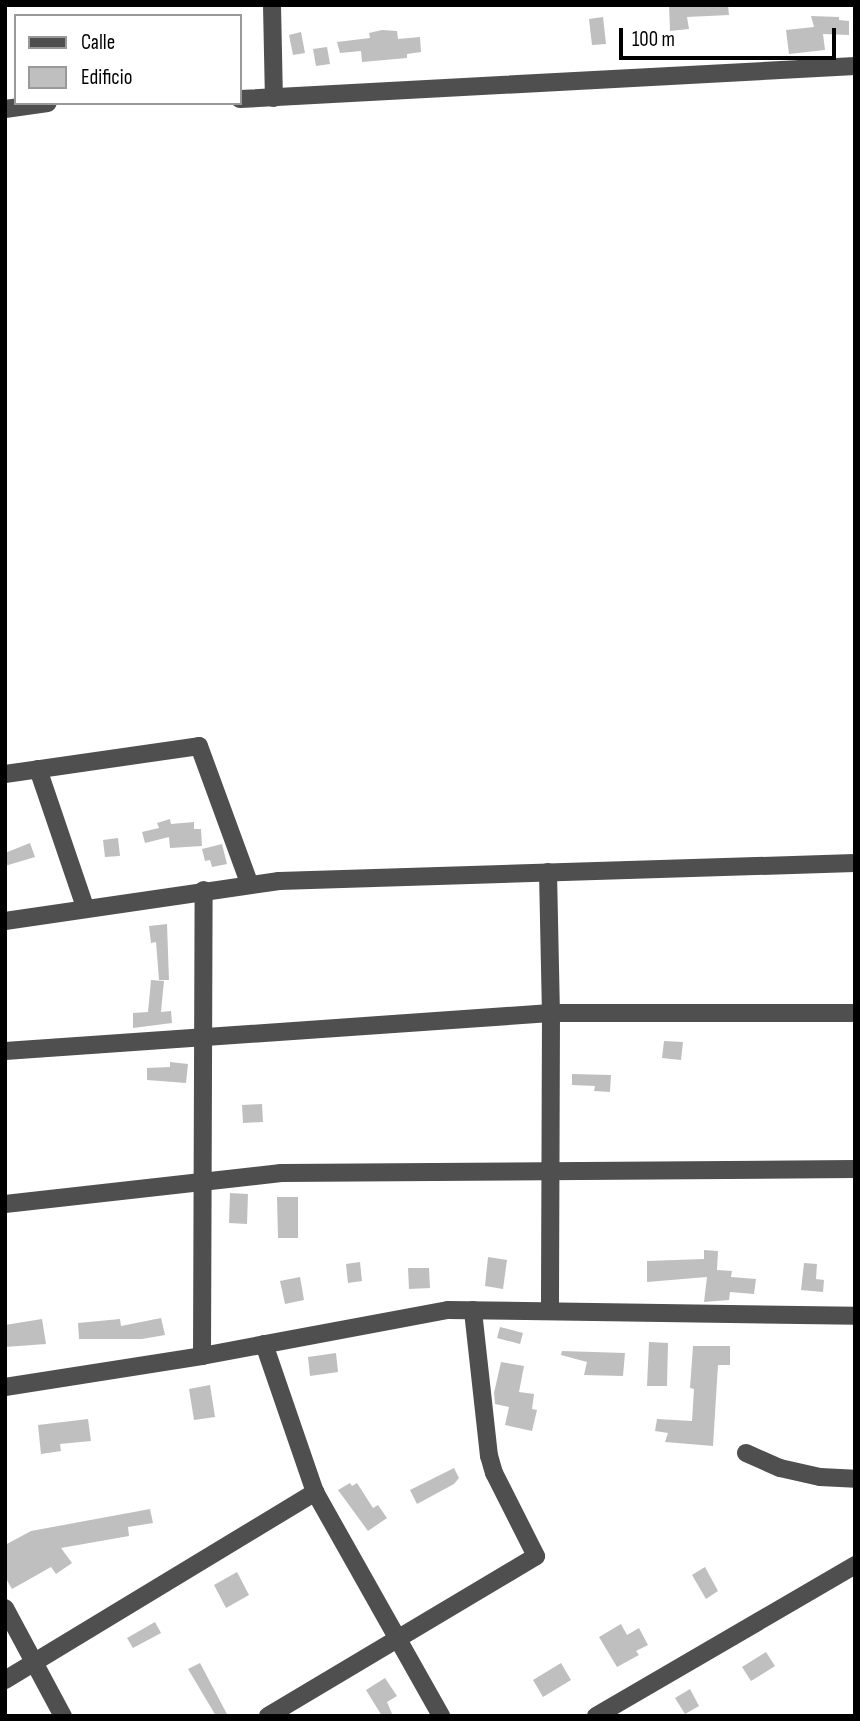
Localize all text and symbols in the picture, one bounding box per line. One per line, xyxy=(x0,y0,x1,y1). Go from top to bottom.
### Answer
legend xyxy=(14,14,242,105)
scale bar xyxy=(622,14,839,58)
text: 100 m xyxy=(632,27,675,52)
text: Calle xyxy=(81,30,115,55)
text: Edificio xyxy=(81,65,132,90)

